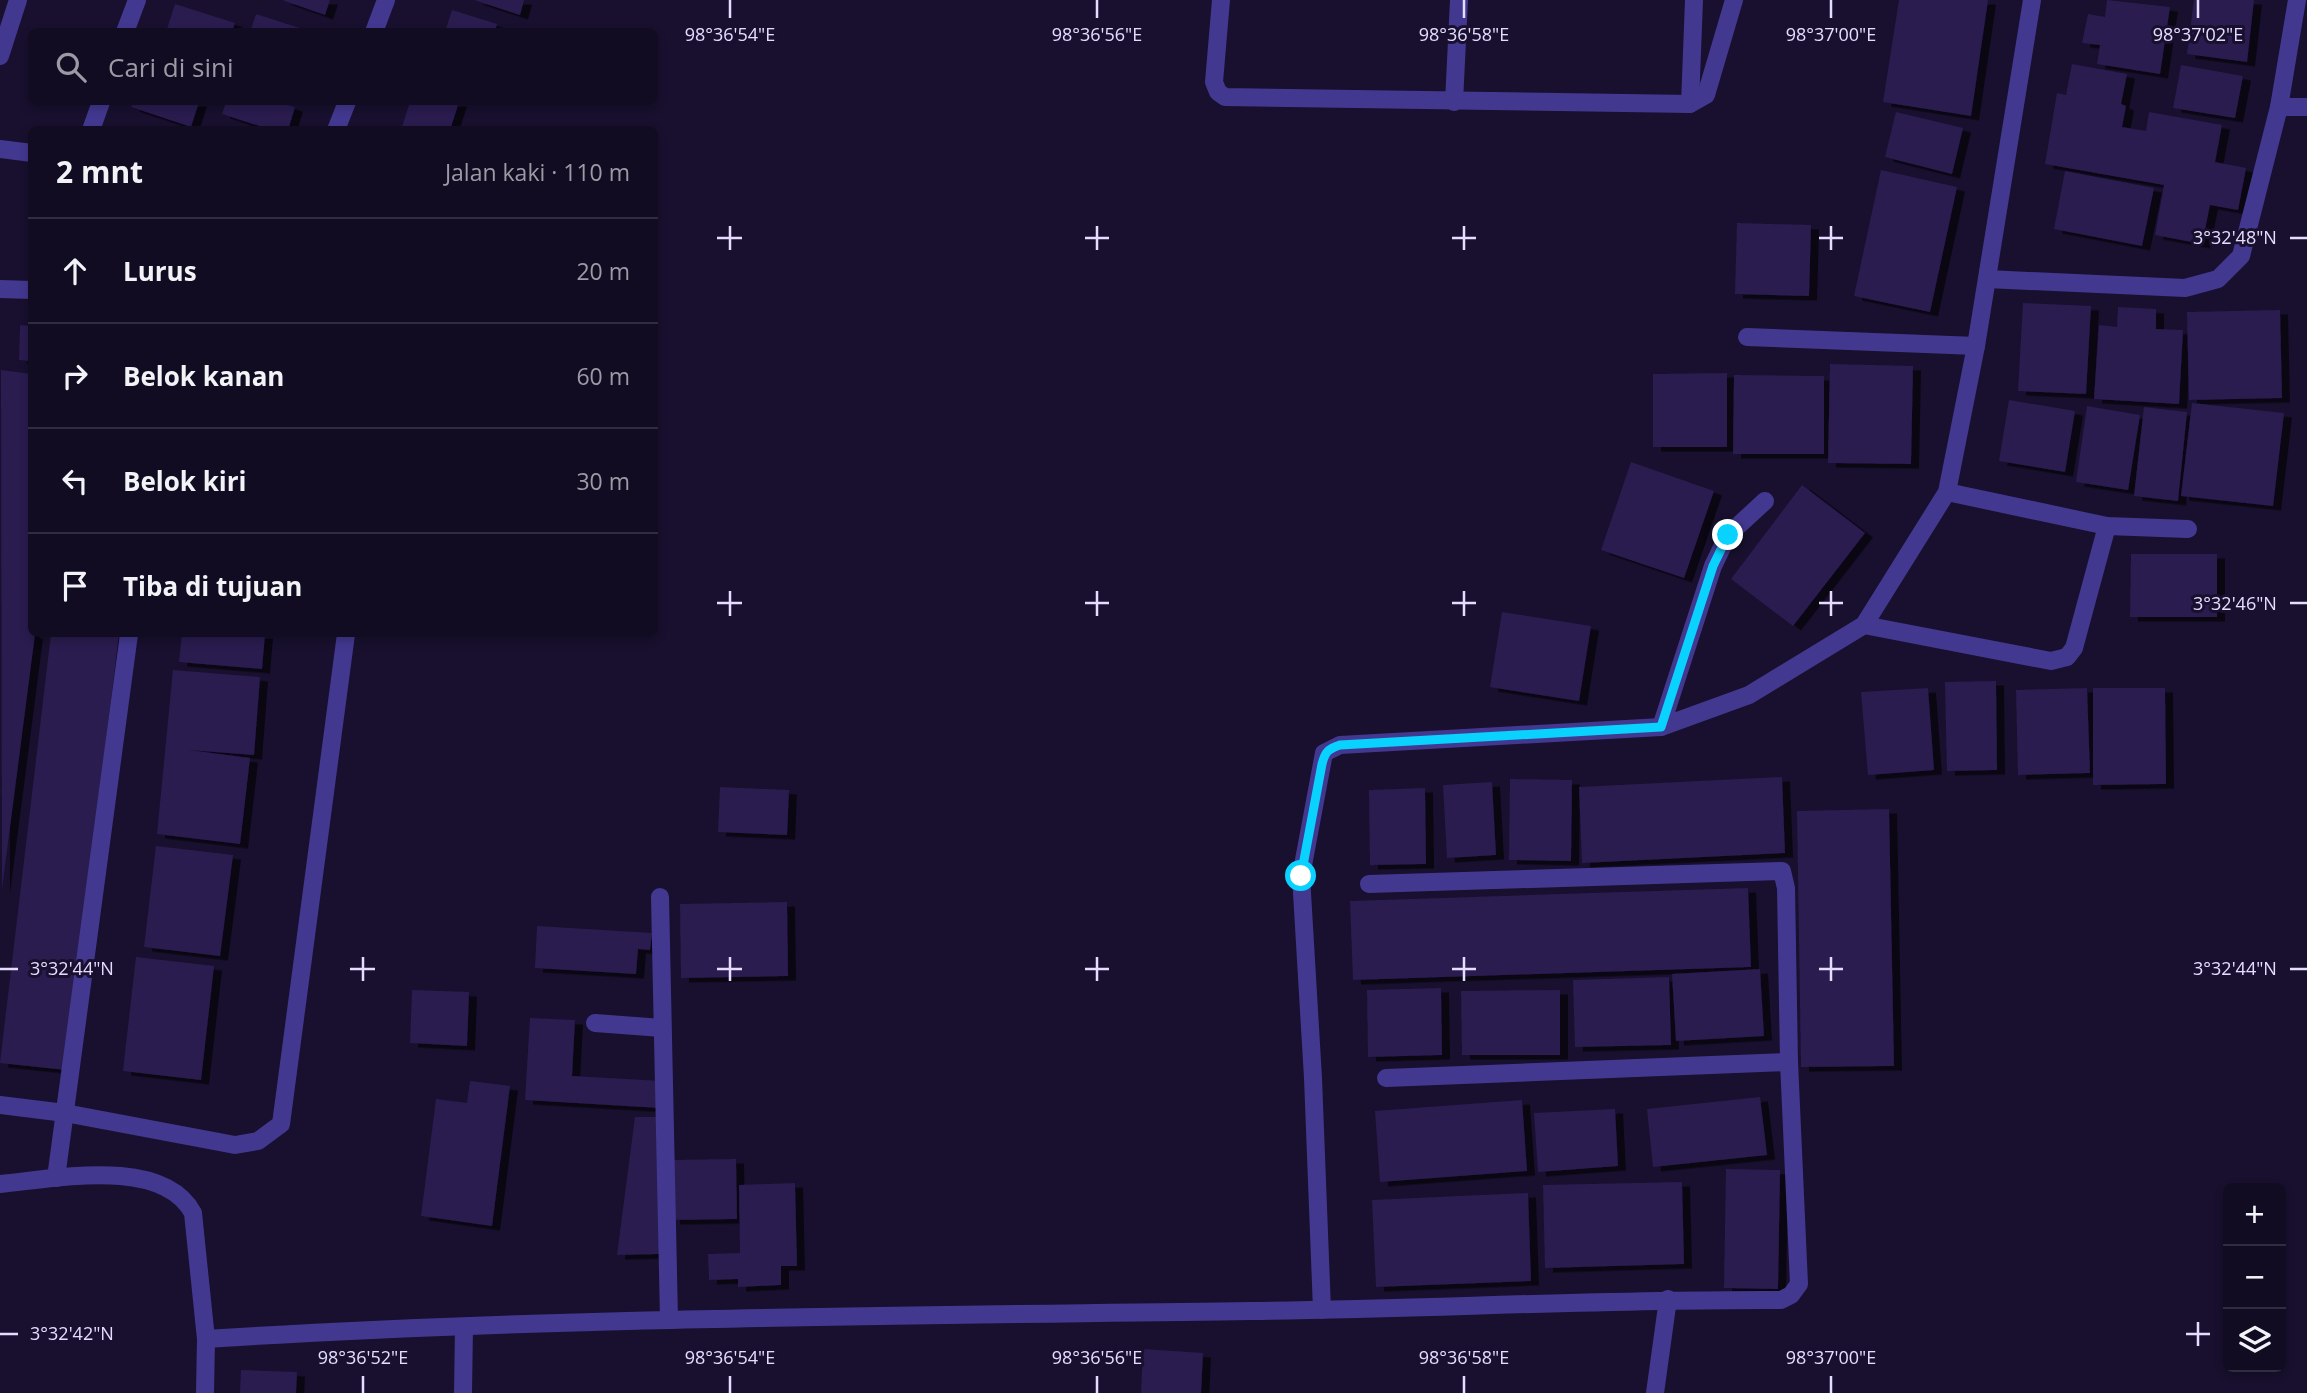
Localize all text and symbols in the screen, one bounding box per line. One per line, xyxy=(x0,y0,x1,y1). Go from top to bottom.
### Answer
text: 98°36'54"E xyxy=(685,22,775,46)
text: 98°36'56"E xyxy=(1052,22,1142,46)
text: 98°36'58"E xyxy=(1419,22,1509,46)
text: 98°37'00"E xyxy=(1786,22,1876,46)
text: 98°37'02"E xyxy=(2153,22,2243,46)
search box xyxy=(28,28,658,105)
icon: search xyxy=(52,48,90,86)
text: Cari di sini xyxy=(108,49,233,85)
text: 2 mnt xyxy=(56,151,143,192)
text: Jalan kaki · 110 m xyxy=(445,156,630,188)
text: 3°32'48"N xyxy=(2193,225,2277,249)
icon: ahead xyxy=(56,252,94,290)
text: Lurus xyxy=(123,253,197,289)
text: 20 m xyxy=(576,255,630,287)
icon: right xyxy=(56,357,94,395)
text: Belok kanan xyxy=(123,358,284,394)
text: 60 m xyxy=(576,360,630,392)
icon: left xyxy=(56,462,94,500)
text: Belok kiri xyxy=(123,463,247,499)
text: 30 m xyxy=(576,465,630,497)
route end xyxy=(1712,519,1743,550)
icon: arrive xyxy=(56,567,94,605)
text: Tiba di tujuan xyxy=(123,568,302,604)
text: 3°32'46"N xyxy=(2193,591,2277,615)
route start xyxy=(1285,860,1316,891)
text: 3°32'44"N xyxy=(30,956,114,980)
text: 3°32'44"N xyxy=(2193,956,2277,980)
map controls xyxy=(2223,1183,2286,1372)
button: + xyxy=(2223,1183,2286,1246)
button: − xyxy=(2223,1246,2286,1309)
button: layers xyxy=(2223,1309,2286,1372)
text: 3°32'42"N xyxy=(30,1321,114,1345)
text: 98°36'52"E xyxy=(318,1345,408,1369)
text: 98°36'54"E xyxy=(685,1345,775,1369)
text: 98°36'56"E xyxy=(1052,1345,1142,1369)
text: 98°36'58"E xyxy=(1419,1345,1509,1369)
text: 98°37'00"E xyxy=(1786,1345,1876,1369)

